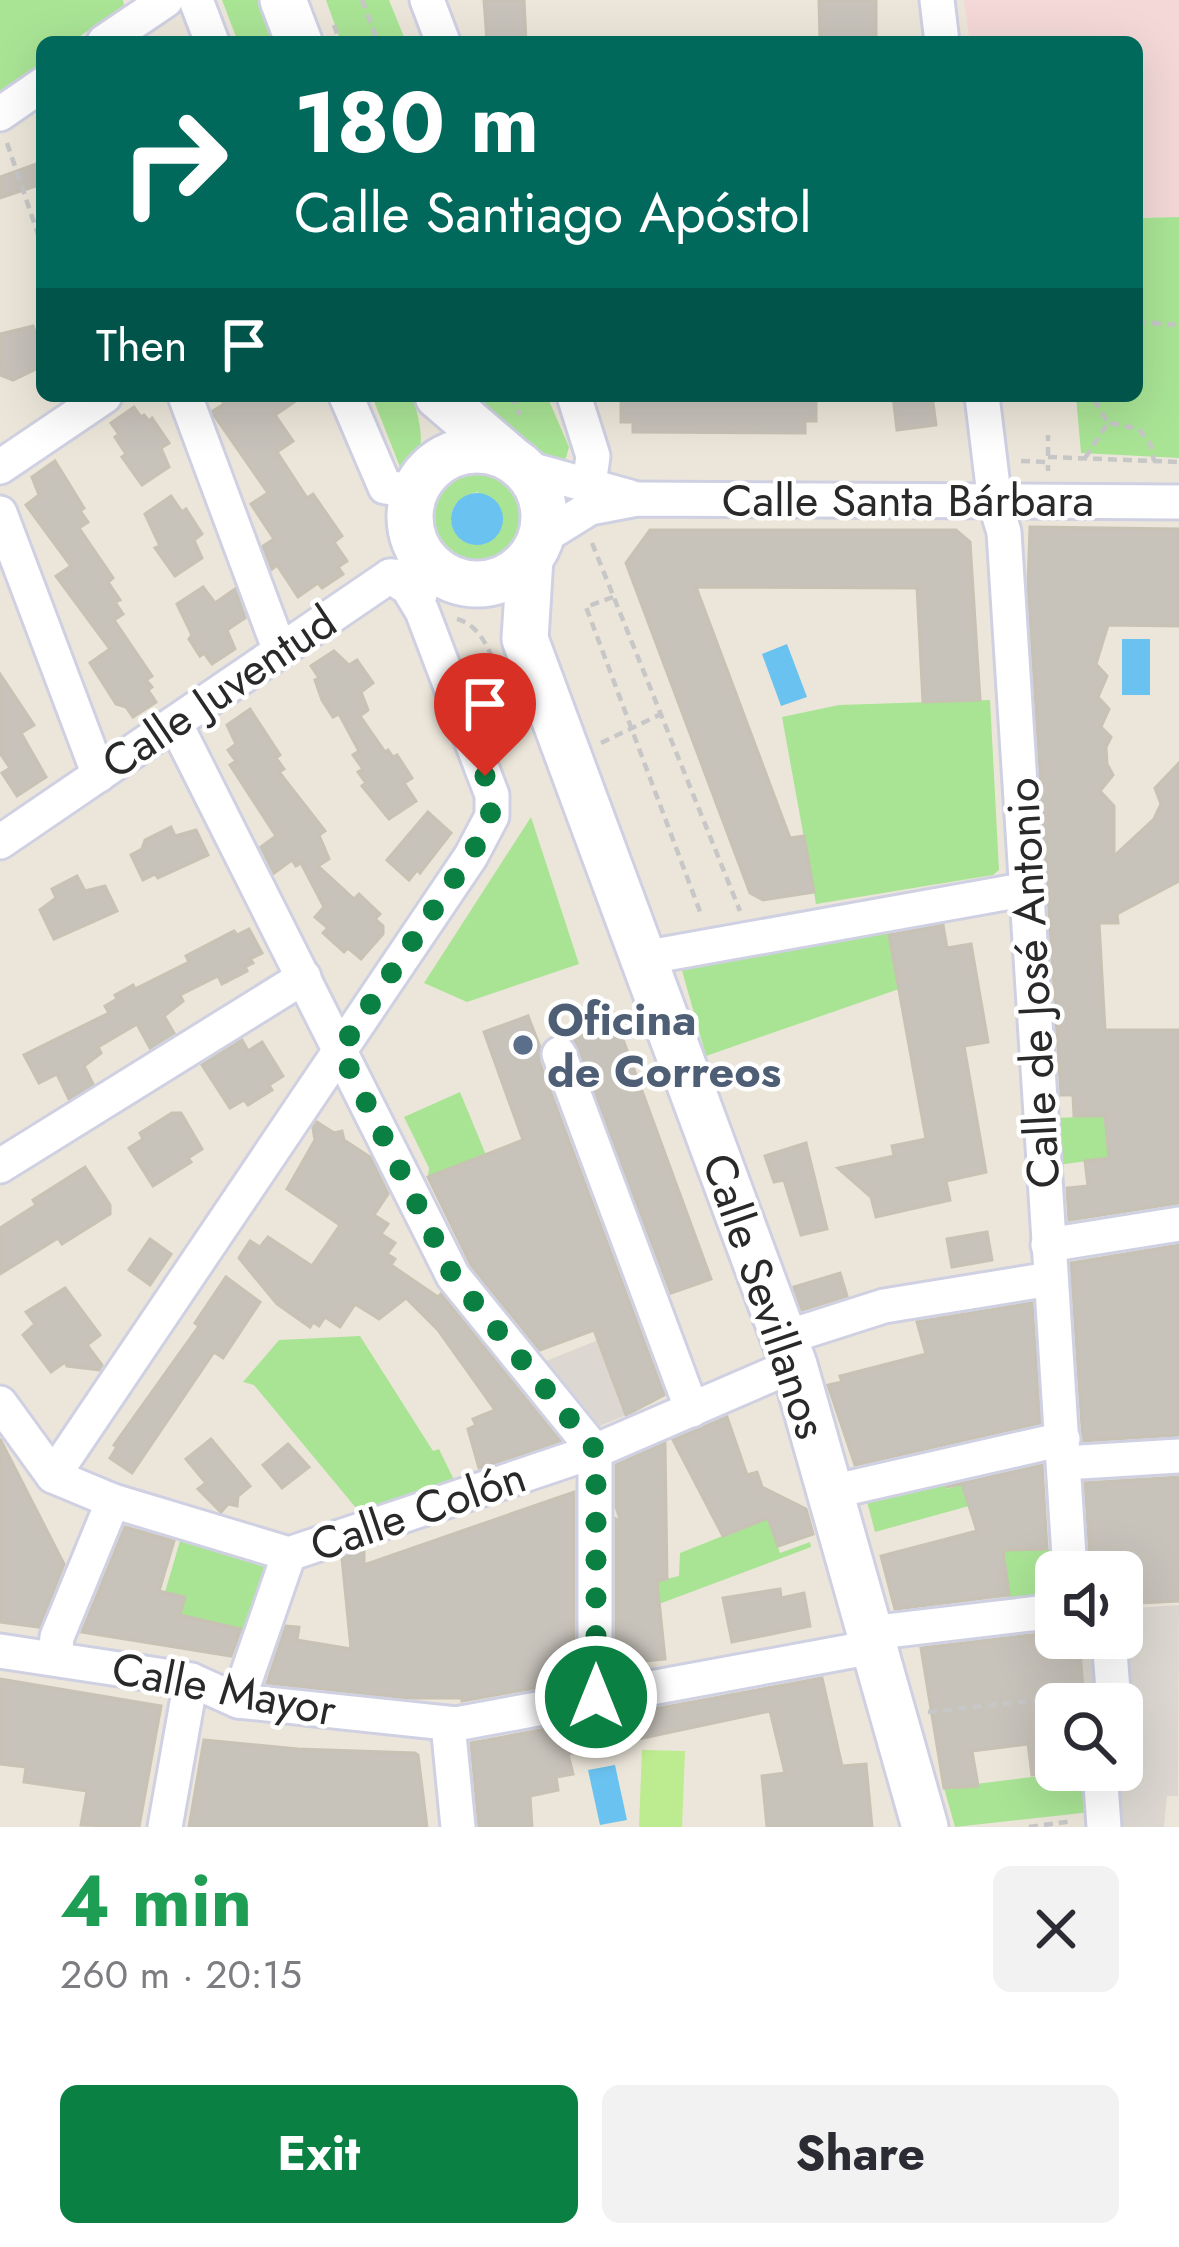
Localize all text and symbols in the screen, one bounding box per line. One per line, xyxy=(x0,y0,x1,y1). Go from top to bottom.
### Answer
text: 180 m xyxy=(294,62,539,184)
icon: right xyxy=(96,84,252,240)
text: Calle Santiago Apóstol xyxy=(294,174,812,252)
icon: arrive xyxy=(211,312,277,378)
text: Then xyxy=(96,313,187,378)
street label: Calle Santa Bárbara xyxy=(722,468,1094,533)
street label: Calle Juventud xyxy=(89,589,349,795)
pin xyxy=(434,653,536,776)
icon: arrive xyxy=(452,671,518,737)
street label: Calle de José Antonio xyxy=(990,776,1076,1190)
place label: Oficina de Correos xyxy=(547,987,781,1104)
marker: Oficina de Correos xyxy=(510,1032,536,1058)
street label: Calle Sevillanos xyxy=(686,1145,844,1447)
street label: Calle Colón xyxy=(302,1444,534,1578)
map controls xyxy=(1035,1551,1143,1791)
button: sound xyxy=(1035,1551,1143,1659)
position arrow xyxy=(533,1634,659,1760)
street label: Calle Mayor xyxy=(106,1635,342,1743)
button: search xyxy=(1035,1683,1143,1791)
text: 4 min xyxy=(60,1849,252,1953)
button: close xyxy=(993,1866,1119,1992)
text: 260 m · 20:15 xyxy=(60,1946,302,2003)
button: Exit xyxy=(60,2085,578,2223)
button: Share xyxy=(602,2085,1119,2223)

